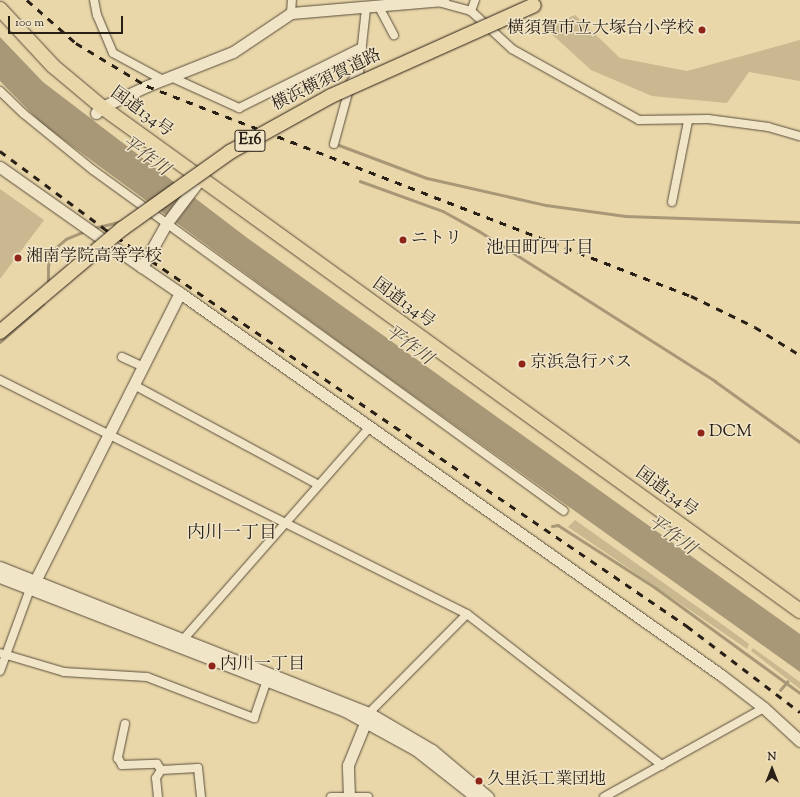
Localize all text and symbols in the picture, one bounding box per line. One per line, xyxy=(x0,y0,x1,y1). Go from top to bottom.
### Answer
scale bar xyxy=(10,8,125,34)
text: 100 m xyxy=(15,14,44,32)
place label: 横須賀市立大塚台小学校 xyxy=(507,20,694,40)
marker: 横須賀市立大塚台小学校 xyxy=(697,25,707,35)
street label: 横浜横須賀道路 xyxy=(269,46,385,116)
street label: 国道134号 xyxy=(106,84,176,142)
road number: E16 xyxy=(234,127,266,155)
water label: 平作川 xyxy=(117,132,173,182)
place label: ニトリ xyxy=(411,230,462,250)
marker: ニトリ xyxy=(398,235,408,245)
district label: 池田町四丁目 xyxy=(486,238,594,260)
place label: 湘南学院高等学校 xyxy=(26,248,162,268)
marker: 湘南学院高等学校 xyxy=(13,253,23,263)
street label: 国道134号 xyxy=(368,275,438,333)
water label: 平作川 xyxy=(380,321,436,371)
place label: 京浜急行バス xyxy=(530,354,632,374)
marker: 京浜急行バス xyxy=(517,359,527,369)
place label: DCM xyxy=(709,423,752,443)
marker: DCM xyxy=(696,428,706,438)
street label: 国道134号 xyxy=(631,464,701,522)
water label: 平作川 xyxy=(643,511,699,561)
district label: 内川一丁目 xyxy=(187,523,277,545)
place label: 内川一丁目 xyxy=(220,656,305,676)
marker: 内川一丁目 xyxy=(207,661,217,671)
north arrow xyxy=(752,749,792,789)
text: N xyxy=(768,749,776,765)
place label: 久里浜工業団地 xyxy=(487,771,606,791)
marker: 久里浜工業団地 xyxy=(474,776,484,786)

